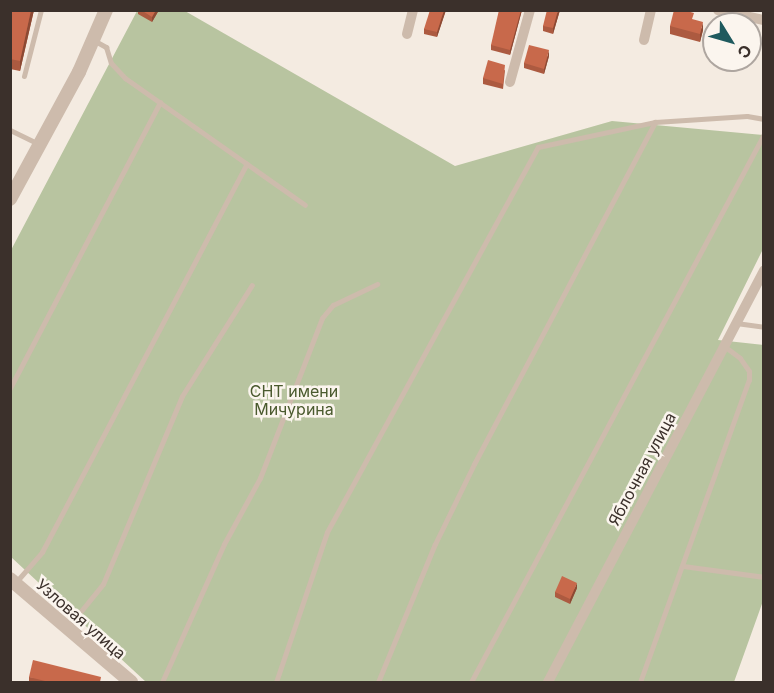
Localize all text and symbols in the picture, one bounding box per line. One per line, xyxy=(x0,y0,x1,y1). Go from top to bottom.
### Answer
north arrow xyxy=(702,12,762,72)
text: С xyxy=(733,41,756,62)
park label: СНТ имени Мичурина xyxy=(250,381,338,419)
street label: Яблочная улица xyxy=(604,409,680,529)
street label: Узловая улица xyxy=(32,575,130,663)

